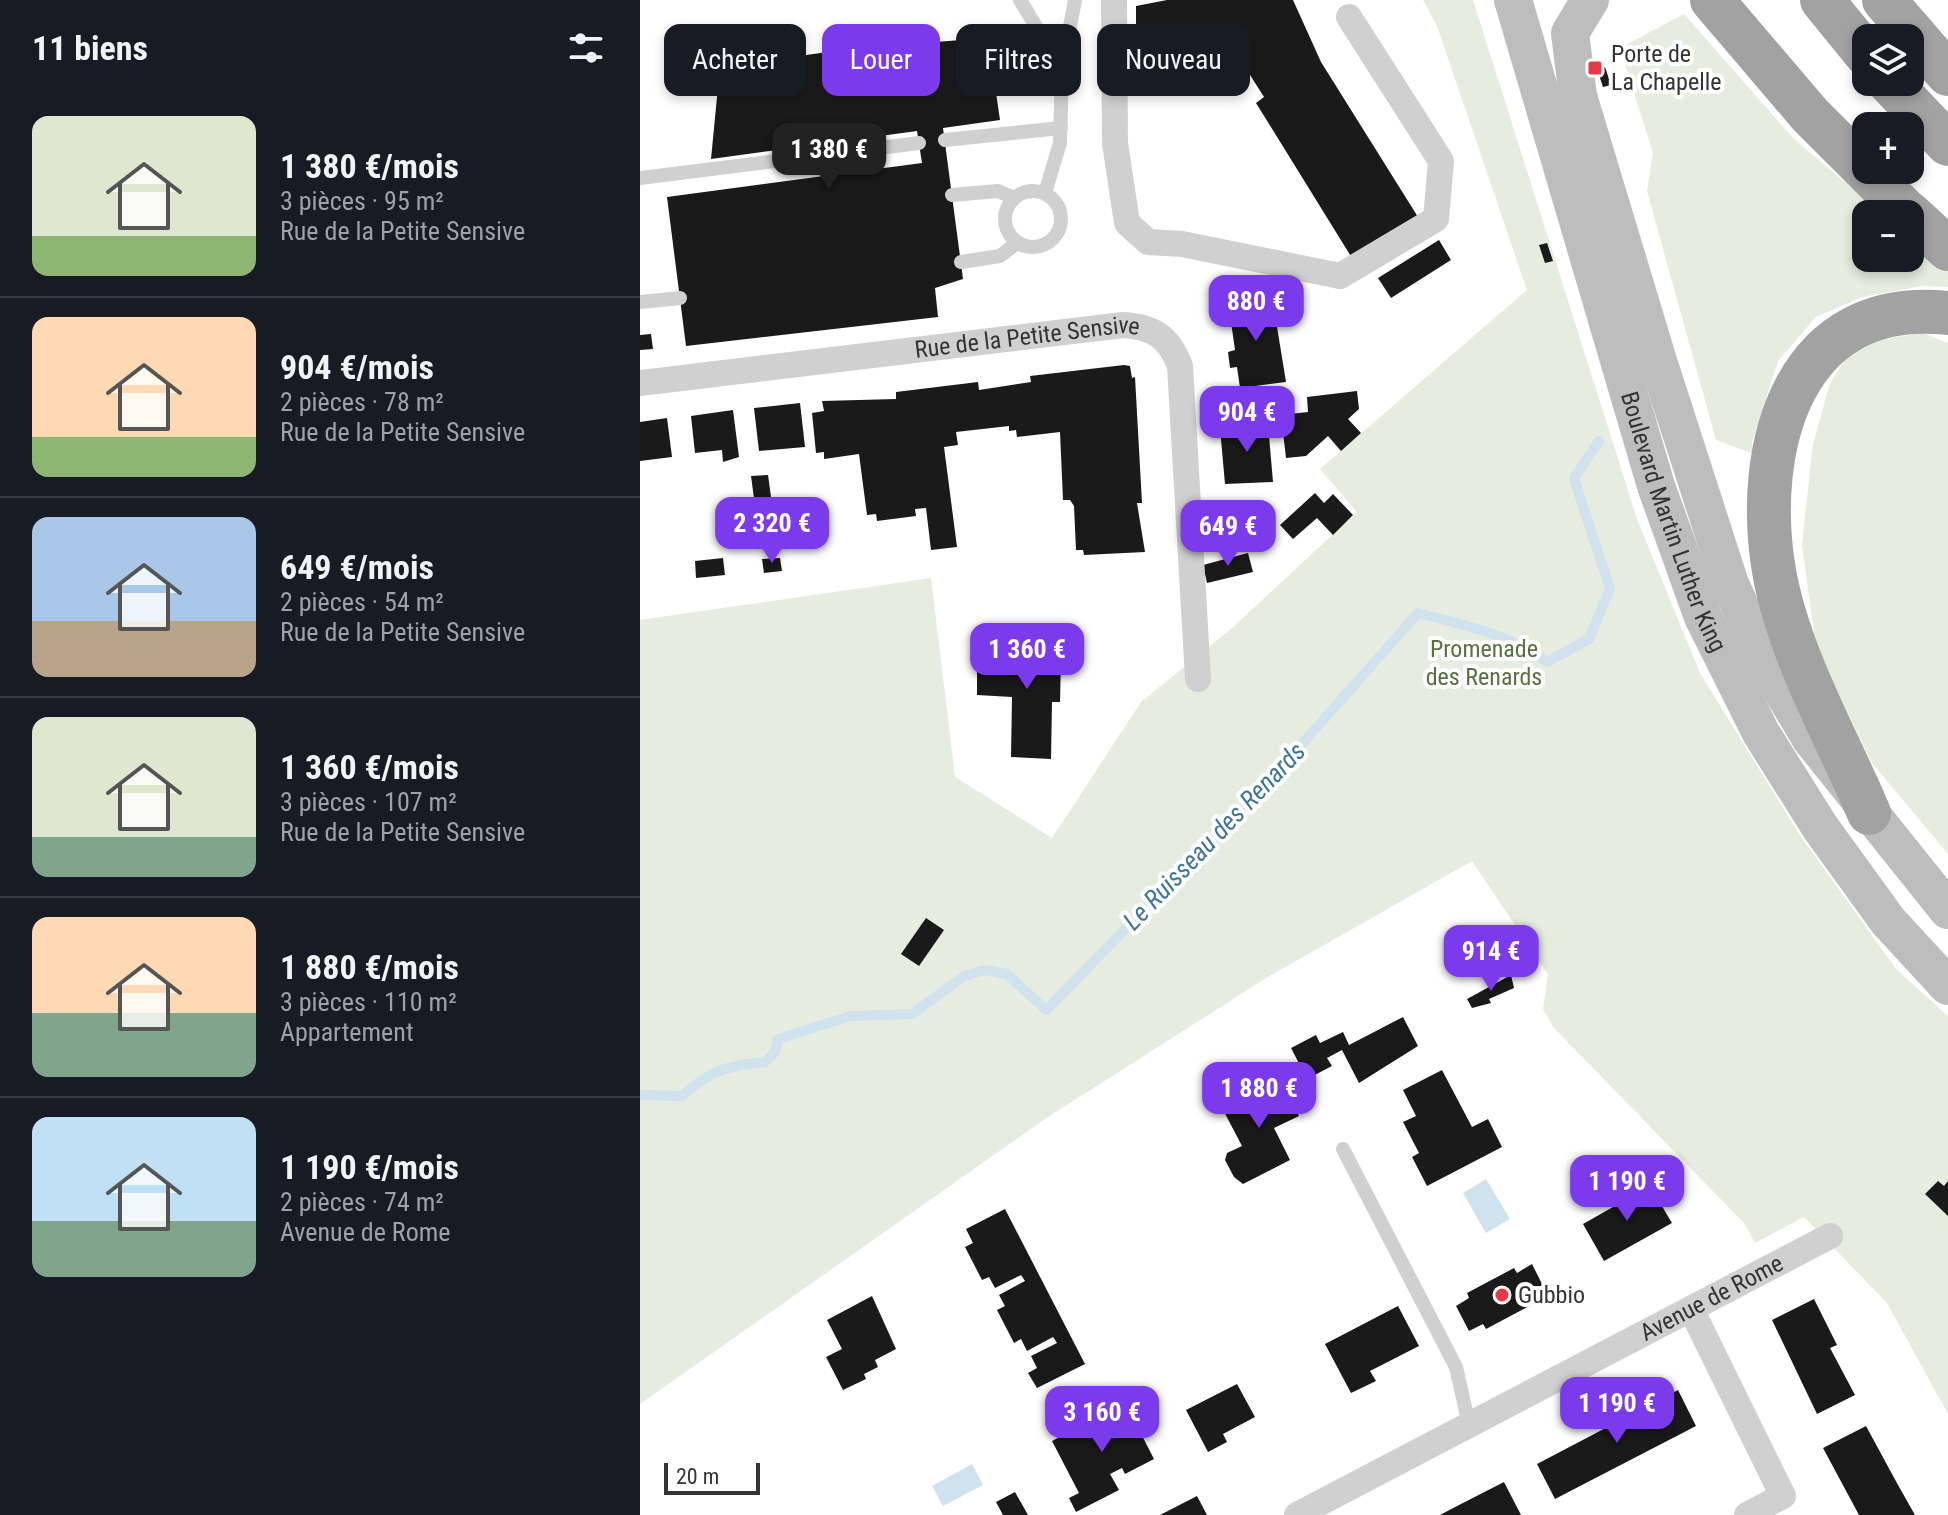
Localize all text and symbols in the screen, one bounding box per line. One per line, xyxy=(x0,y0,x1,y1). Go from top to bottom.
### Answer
chip: Acheter xyxy=(664,24,806,96)
chip: Louer xyxy=(822,24,940,96)
chip: Filtres xyxy=(956,24,1081,96)
chip: Nouveau xyxy=(1097,24,1250,96)
map controls xyxy=(1852,24,1924,272)
button: layers xyxy=(1852,24,1924,96)
icon: filters xyxy=(564,26,608,70)
text: 11 biens xyxy=(32,28,148,68)
place label: Porte de La Chapelle xyxy=(1611,40,1721,96)
marker: Porte de La Chapelle xyxy=(1586,59,1604,77)
button: + xyxy=(1852,112,1924,184)
pin: 1 380 € xyxy=(755,123,903,191)
text: 1 380 € xyxy=(790,134,868,164)
text: 1 380 €/mois xyxy=(280,146,459,186)
icon: home xyxy=(96,148,192,244)
text: 3 pièces · 95 m² xyxy=(280,186,444,216)
button: − xyxy=(1852,200,1924,272)
text: Rue de la Petite Sensive xyxy=(280,216,525,246)
pin: 880 € xyxy=(1200,275,1312,343)
text: 880 € xyxy=(1227,286,1285,316)
street label: Rue de la Petite Sensive xyxy=(913,311,1142,364)
text: 904 €/mois xyxy=(280,347,434,387)
icon: home xyxy=(96,349,192,445)
pin: 904 € xyxy=(1191,386,1303,454)
text: 2 pièces · 78 m² xyxy=(280,387,444,417)
street label: Boulevard Martin Luther King xyxy=(1615,388,1732,657)
text: 904 € xyxy=(1218,397,1276,427)
text: Rue de la Petite Sensive xyxy=(280,417,525,447)
pin: 2 320 € xyxy=(698,497,846,565)
pin: 649 € xyxy=(1172,500,1284,568)
text: 2 320 € xyxy=(733,508,811,538)
text: 649 € xyxy=(1199,511,1257,541)
text: 649 €/mois xyxy=(280,547,434,587)
icon: home xyxy=(96,549,192,645)
text: 2 pièces · 54 m² xyxy=(280,587,444,617)
text: Rue de la Petite Sensive xyxy=(280,617,525,647)
pin: 1 360 € xyxy=(953,623,1101,691)
text: 1 360 € xyxy=(988,634,1066,664)
park label: Promenade des Renards xyxy=(1426,635,1542,691)
water label: Le Ruisseau des Renards xyxy=(1117,736,1311,936)
text: 1 360 €/mois xyxy=(280,747,459,787)
icon: home xyxy=(96,749,192,845)
text: 3 pièces · 107 m² xyxy=(280,787,457,817)
text: Rue de la Petite Sensive xyxy=(280,817,525,847)
pin: 914 € xyxy=(1435,925,1547,993)
text: 914 € xyxy=(1462,936,1520,966)
text: 1 880 €/mois xyxy=(280,947,459,987)
icon: home xyxy=(96,949,192,1045)
text: 3 pièces · 110 m² xyxy=(280,987,457,1017)
text: Appartement xyxy=(280,1017,414,1047)
pin: 1 880 € xyxy=(1185,1062,1333,1130)
text: 1 880 € xyxy=(1220,1073,1298,1103)
text: 1 190 €/mois xyxy=(280,1147,459,1187)
icon: home xyxy=(96,1149,192,1245)
pin: 1 190 € xyxy=(1553,1155,1701,1223)
text: 1 190 € xyxy=(1588,1166,1666,1196)
text: 2 pièces · 74 m² xyxy=(280,1187,444,1217)
text: Avenue de Rome xyxy=(280,1217,451,1247)
street label: Avenue de Rome xyxy=(1635,1249,1788,1347)
place label: Gubbio xyxy=(1518,1281,1585,1309)
marker: Gubbio xyxy=(1493,1286,1511,1304)
pin: 1 190 € xyxy=(1543,1377,1691,1445)
pin: 3 160 € xyxy=(1028,1386,1176,1454)
text: 1 190 € xyxy=(1578,1388,1656,1418)
text: 3 160 € xyxy=(1063,1397,1141,1427)
scale bar xyxy=(664,1459,760,1495)
text: 20 m xyxy=(676,1464,719,1489)

